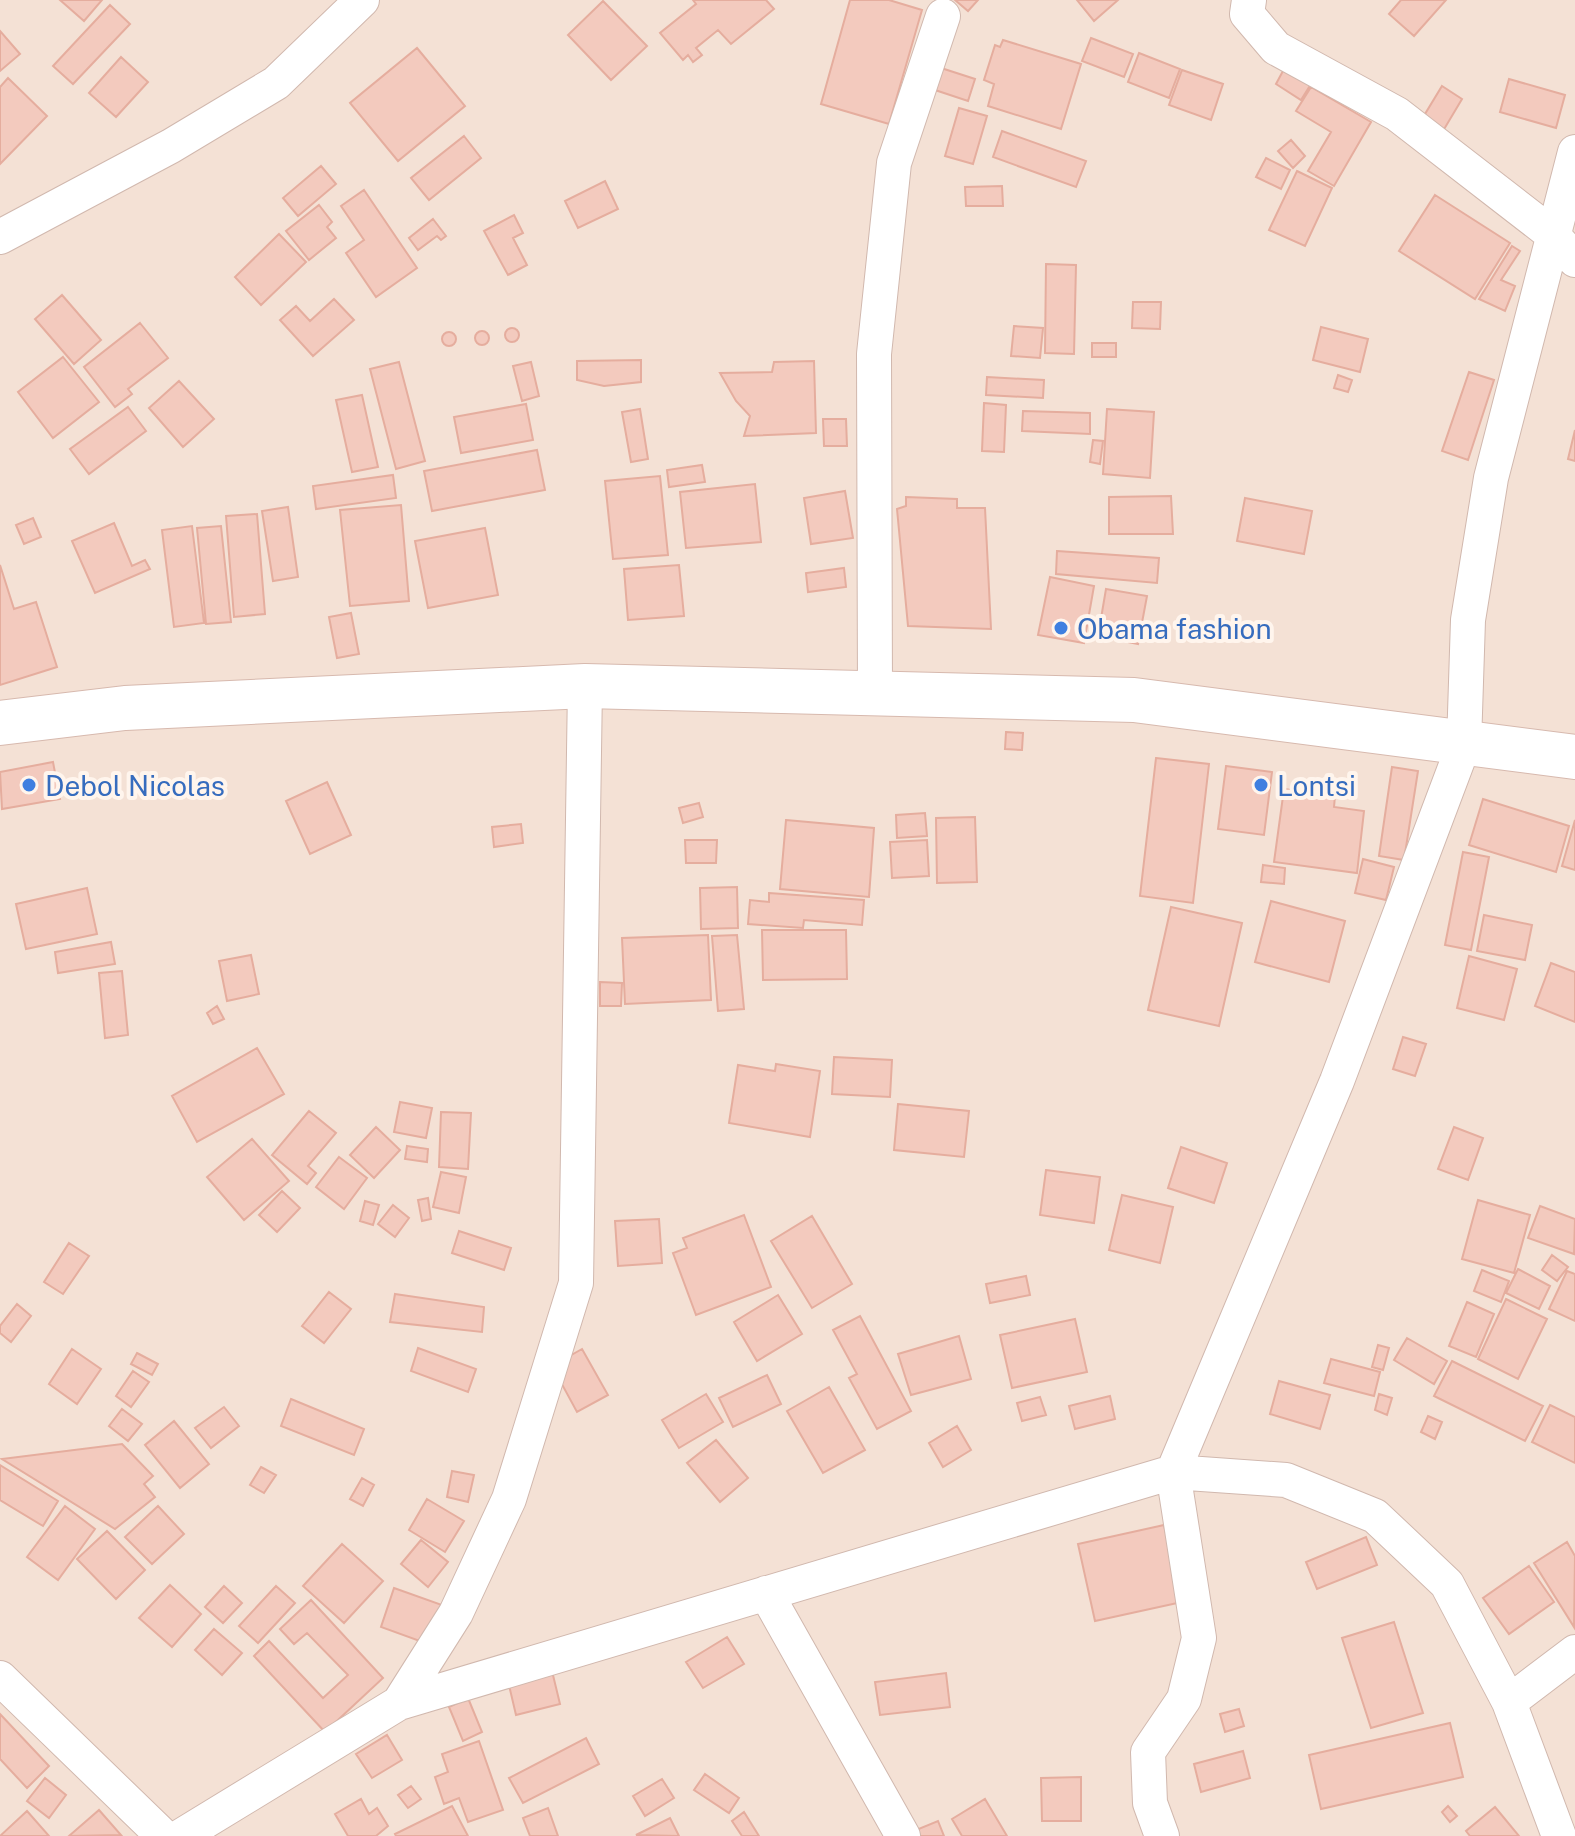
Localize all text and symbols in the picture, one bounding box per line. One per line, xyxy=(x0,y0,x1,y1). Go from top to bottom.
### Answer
place label: Obama fashion xyxy=(1077,612,1272,645)
marker: Obama fashion xyxy=(1052,619,1070,637)
place label: Debol Nicolas xyxy=(45,769,225,802)
place label: Lontsi xyxy=(1277,769,1356,802)
marker: Debol Nicolas xyxy=(20,776,38,794)
marker: Lontsi xyxy=(1252,776,1270,794)

